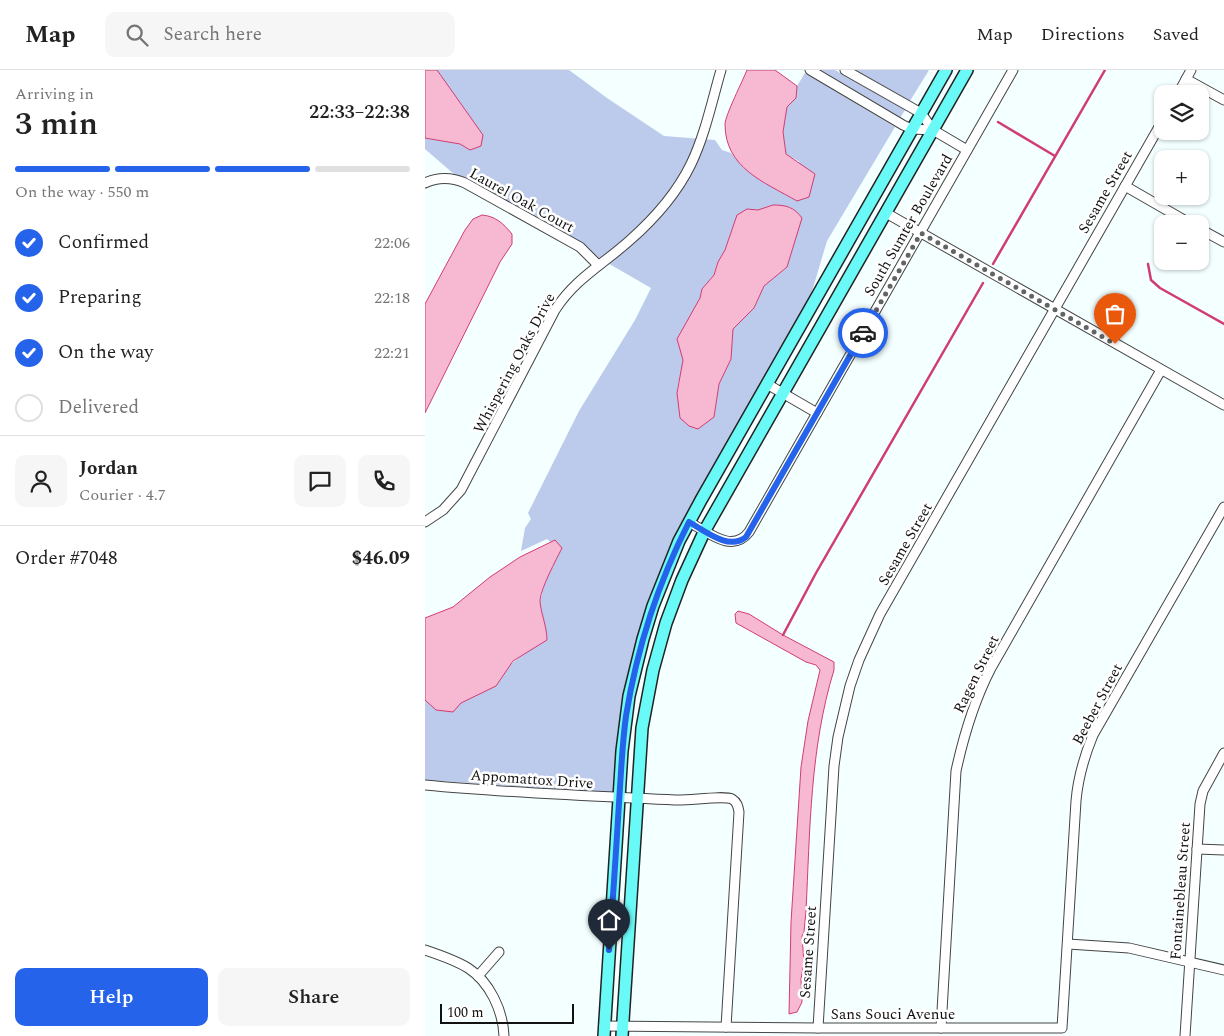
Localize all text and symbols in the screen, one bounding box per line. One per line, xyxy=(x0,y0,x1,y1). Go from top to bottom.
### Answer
search box xyxy=(105,12,455,57)
text: Map xyxy=(25,17,75,53)
text: Search here xyxy=(163,20,262,49)
icon: search xyxy=(123,21,151,49)
text: Map xyxy=(977,21,1013,48)
text: Directions xyxy=(1041,21,1125,48)
text: Saved xyxy=(1153,21,1199,48)
text: Arriving in xyxy=(15,82,94,106)
map controls xyxy=(1154,85,1209,270)
button: layers xyxy=(1154,85,1209,140)
text: 22:33–22:38 xyxy=(309,98,410,127)
text: 3 min xyxy=(15,100,98,149)
street label: Sesame Street xyxy=(1072,146,1139,238)
street label: South Sumter Boulevard xyxy=(858,150,959,301)
button: + xyxy=(1154,150,1209,205)
street label: Laurel Oak Court xyxy=(465,162,578,239)
text: On the way · 550 m xyxy=(15,180,149,204)
button: − xyxy=(1154,215,1209,270)
text: Confirmed xyxy=(58,228,149,257)
icon: check xyxy=(15,229,43,257)
text: 22:06 xyxy=(374,231,410,255)
text: Preparing xyxy=(58,283,142,312)
icon: check xyxy=(15,284,43,312)
text: 22:18 xyxy=(374,286,410,310)
street label: Whispering Oaks Drive xyxy=(468,289,561,438)
pin xyxy=(1094,293,1136,344)
icon: bag xyxy=(1101,300,1129,328)
courier xyxy=(838,308,888,358)
icon: car xyxy=(849,319,877,347)
text: On the way xyxy=(58,338,154,367)
icon: check xyxy=(15,339,43,367)
text: 22:21 xyxy=(374,341,410,365)
text: Delivered xyxy=(58,393,139,422)
text: Jordan xyxy=(79,454,138,483)
button: person xyxy=(15,455,67,507)
button: chat xyxy=(294,455,346,507)
button: phone xyxy=(358,455,410,507)
text: Courier · 4.7 xyxy=(79,483,166,507)
street label: Sesame Street xyxy=(872,498,939,590)
text: Order #7048 xyxy=(15,544,118,573)
text: $46.09 xyxy=(352,544,410,573)
street label: Ragen Street xyxy=(948,631,1005,717)
street label: Beeber Street xyxy=(1066,659,1129,749)
street label: Appomattox Drive xyxy=(470,764,594,795)
street label: Fontainebleau Street xyxy=(1164,821,1197,961)
pin xyxy=(588,899,630,950)
street label: Sesame Street xyxy=(794,905,823,999)
icon: home xyxy=(595,906,623,934)
button: Help xyxy=(15,968,208,1026)
button: Share xyxy=(218,968,410,1026)
scale bar xyxy=(440,1001,574,1024)
text: 100 m xyxy=(447,1002,484,1023)
street label: Sans Souci Avenue xyxy=(831,1003,955,1026)

